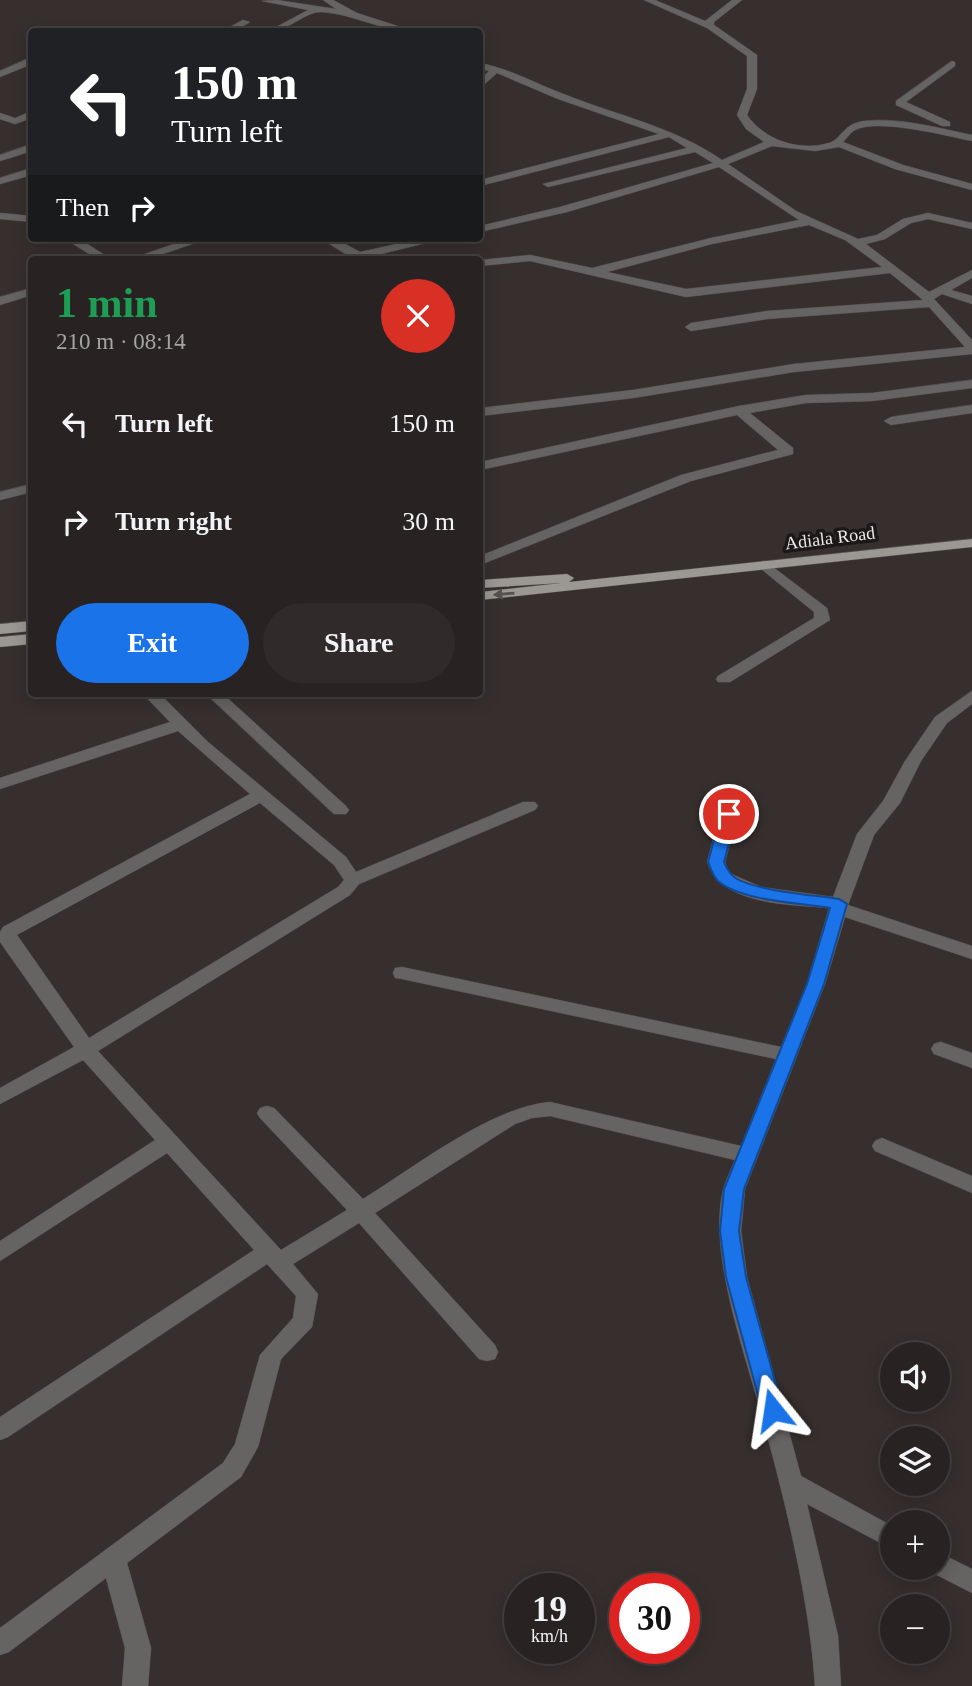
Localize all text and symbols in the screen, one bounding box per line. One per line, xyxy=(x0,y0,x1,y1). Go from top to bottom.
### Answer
text: 150 m xyxy=(171,55,298,110)
icon: left xyxy=(56,56,147,147)
text: Turn left xyxy=(171,113,283,149)
icon: right xyxy=(123,189,161,227)
text: Then xyxy=(56,193,109,222)
button: close xyxy=(381,279,455,353)
text: 1 min xyxy=(56,280,158,326)
text: 210 m · 08:14 xyxy=(56,329,186,354)
icon: left xyxy=(56,405,94,443)
text: Turn left xyxy=(115,409,213,438)
text: 150 m xyxy=(389,409,455,438)
icon: right xyxy=(56,503,94,541)
text: Turn right xyxy=(115,507,232,536)
text: 30 m xyxy=(402,507,455,536)
street label: Adiala Road xyxy=(784,523,876,553)
one-way arrow xyxy=(492,589,514,600)
button: Exit xyxy=(56,603,249,683)
button: Share xyxy=(263,603,455,683)
pin xyxy=(699,784,759,844)
icon: arrive xyxy=(710,795,748,833)
map controls xyxy=(880,1342,950,1664)
button: sound xyxy=(880,1342,950,1412)
position arrow xyxy=(736,1373,810,1447)
button: layers xyxy=(880,1426,950,1496)
button: + xyxy=(880,1510,950,1580)
speed limit sign: 30 xyxy=(609,1573,700,1664)
text: 19 xyxy=(532,1590,567,1629)
button: − xyxy=(880,1594,950,1664)
text: km/h xyxy=(531,1626,568,1646)

